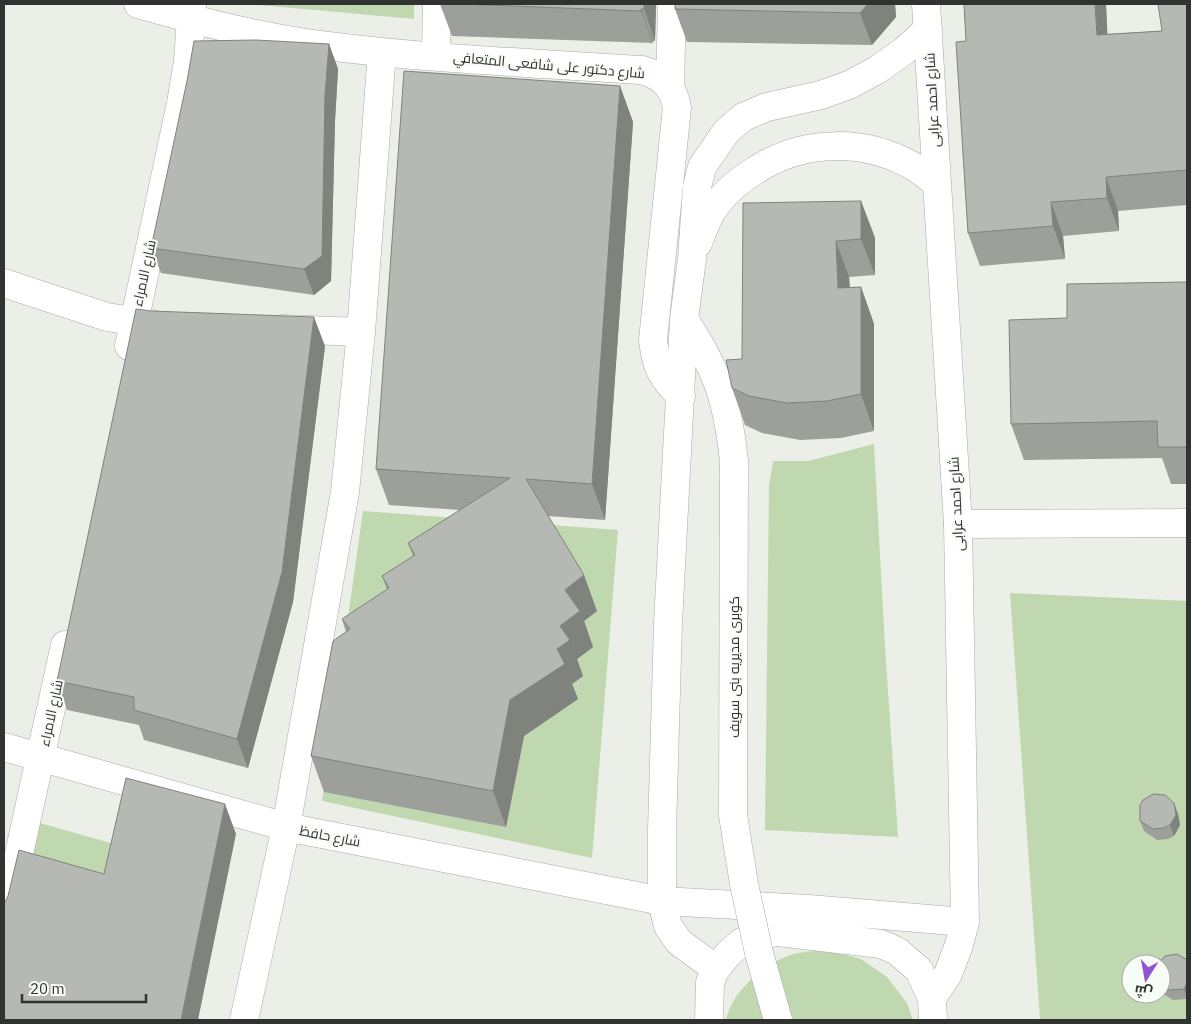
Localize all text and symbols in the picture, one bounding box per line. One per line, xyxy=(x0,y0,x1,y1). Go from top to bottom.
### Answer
street label: شارع دكتور على شافعى المتعافي xyxy=(452,48,646,85)
street label: شارع احمد عرابى xyxy=(921,52,943,148)
street label: شارع الامراء xyxy=(128,238,160,308)
street label: شارع احمد عرابى xyxy=(945,456,967,552)
street label: كوبرى مديريه بنى سويف xyxy=(725,596,743,738)
street label: شارع الامراء xyxy=(35,678,67,748)
street label: شارع حافظ xyxy=(298,821,362,851)
north arrow xyxy=(1121,954,1171,1004)
scale bar xyxy=(22,972,146,1004)
text: 20 m xyxy=(30,979,65,998)
text: ش xyxy=(1133,981,1154,1002)

